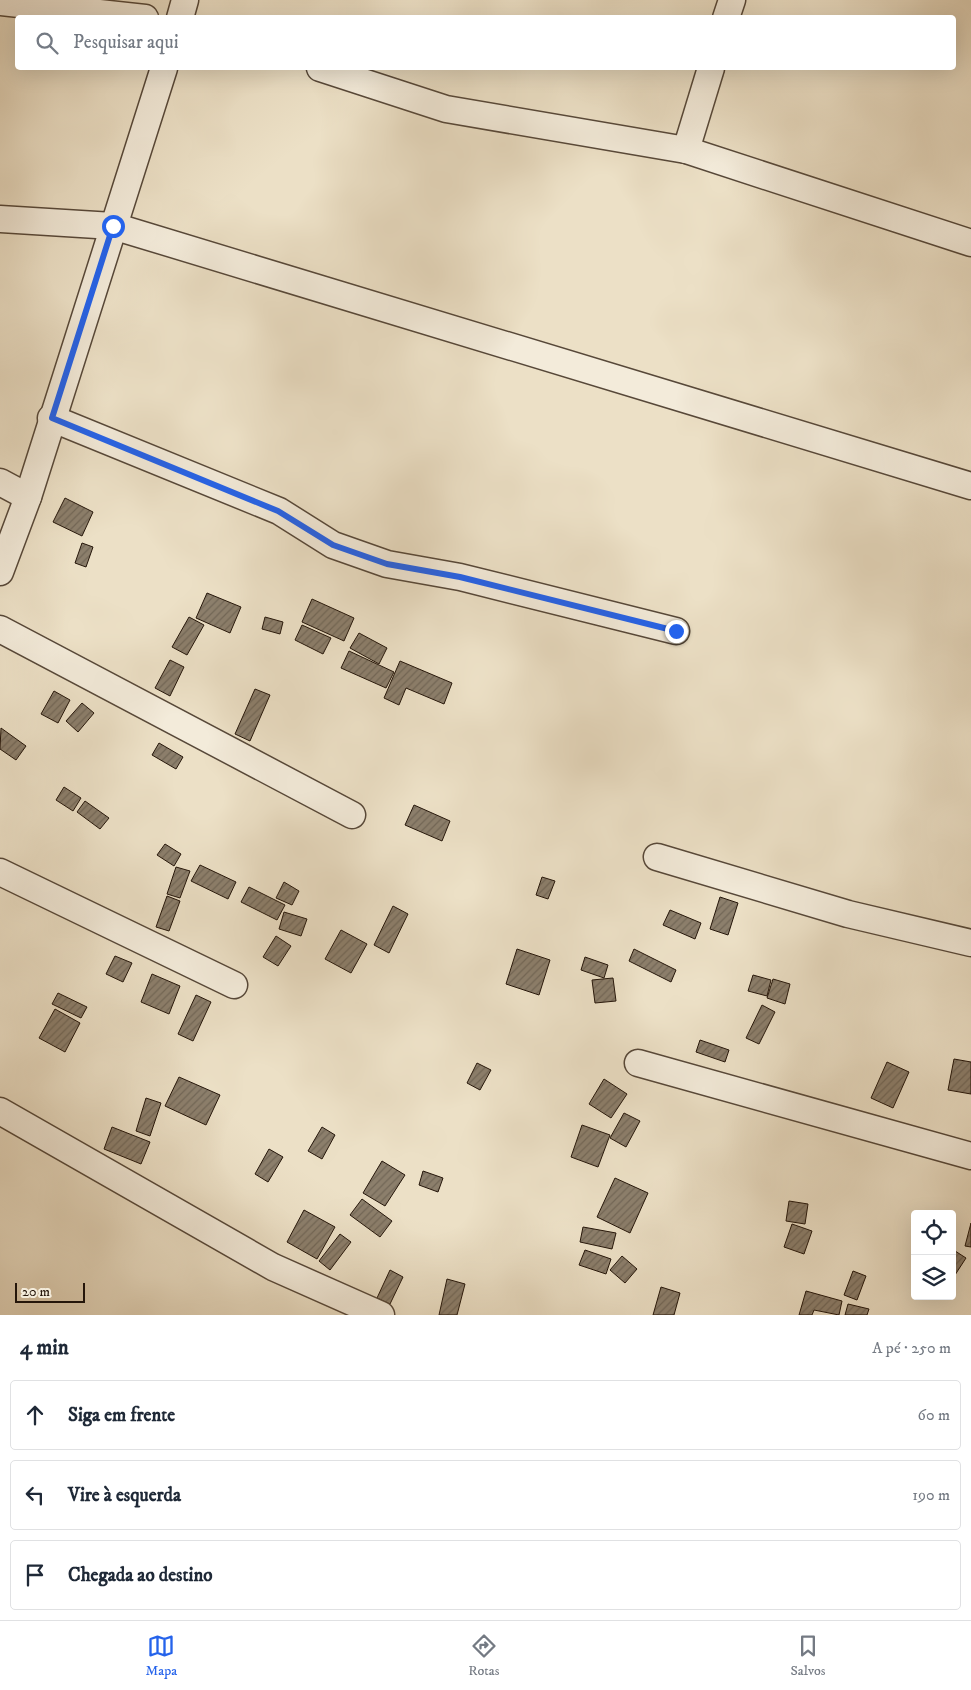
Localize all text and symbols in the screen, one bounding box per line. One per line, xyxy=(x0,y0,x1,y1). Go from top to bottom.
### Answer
search box xyxy=(15,15,956,70)
icon: search xyxy=(33,29,61,57)
text: Pesquisar aqui xyxy=(73,31,179,54)
route start xyxy=(102,215,125,238)
route end xyxy=(665,620,688,643)
map controls xyxy=(911,1210,956,1300)
button: locate xyxy=(911,1210,956,1255)
button: layers xyxy=(911,1255,956,1300)
scale bar xyxy=(15,1280,85,1303)
text: 20 m xyxy=(22,1283,50,1301)
text: 4 min xyxy=(20,1335,69,1361)
text: A pé · 250 m xyxy=(872,1338,951,1358)
icon: ahead xyxy=(21,1401,49,1429)
text: Siga em frente xyxy=(68,1404,175,1427)
text: 60 m xyxy=(918,1405,950,1425)
icon: left xyxy=(21,1481,49,1509)
text: Vire à esquerda xyxy=(68,1484,181,1507)
text: 190 m xyxy=(912,1485,950,1505)
icon: arrive xyxy=(21,1561,49,1589)
text: Chegada ao destino xyxy=(68,1564,213,1587)
tab: Mapa xyxy=(146,1632,177,1680)
tab: Rotas xyxy=(468,1632,499,1680)
tab: Salvos xyxy=(791,1632,825,1680)

